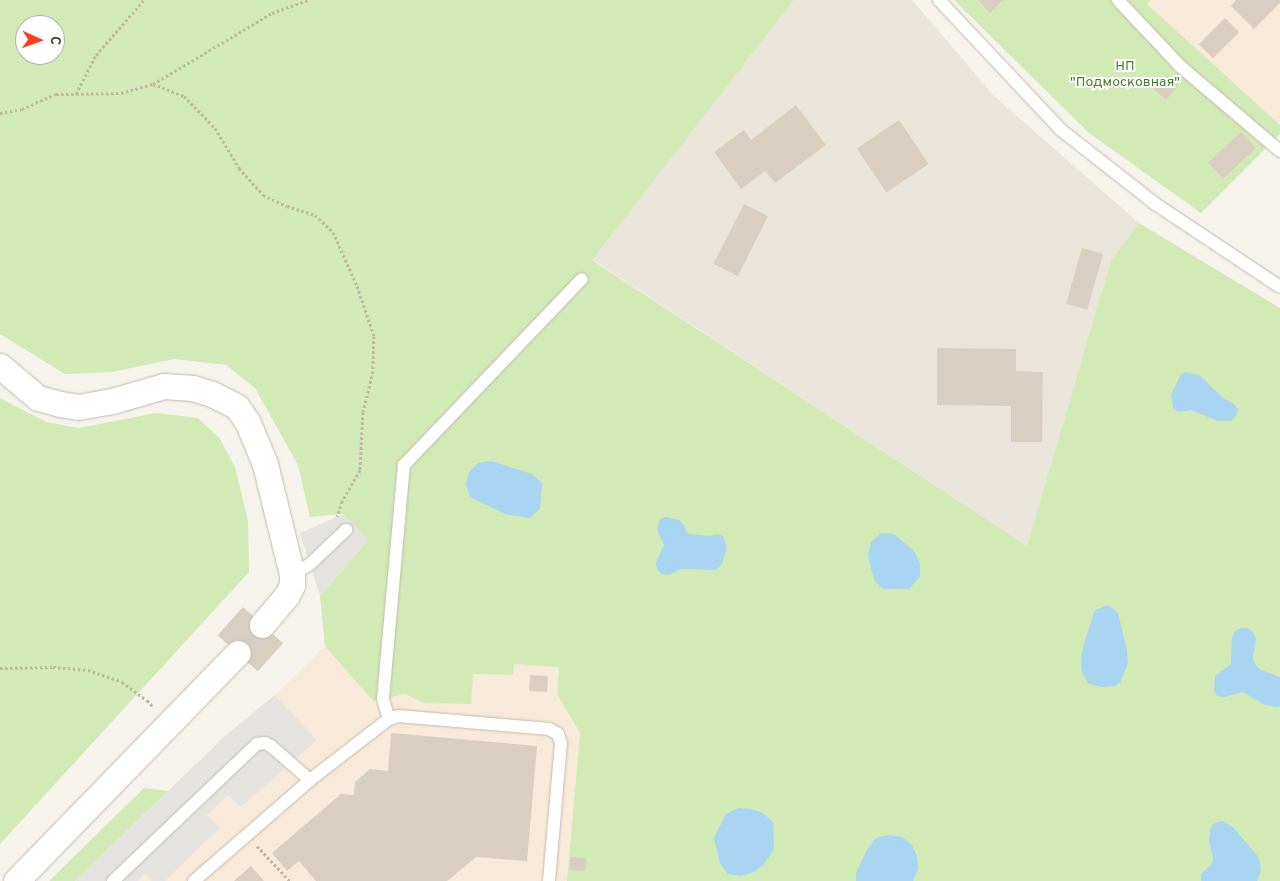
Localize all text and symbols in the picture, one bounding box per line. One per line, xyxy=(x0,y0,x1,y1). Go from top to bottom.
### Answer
north arrow xyxy=(15,15,65,65)
text: С xyxy=(46,36,63,45)
park label: НП "Подмосковная" xyxy=(1070,59,1180,92)

